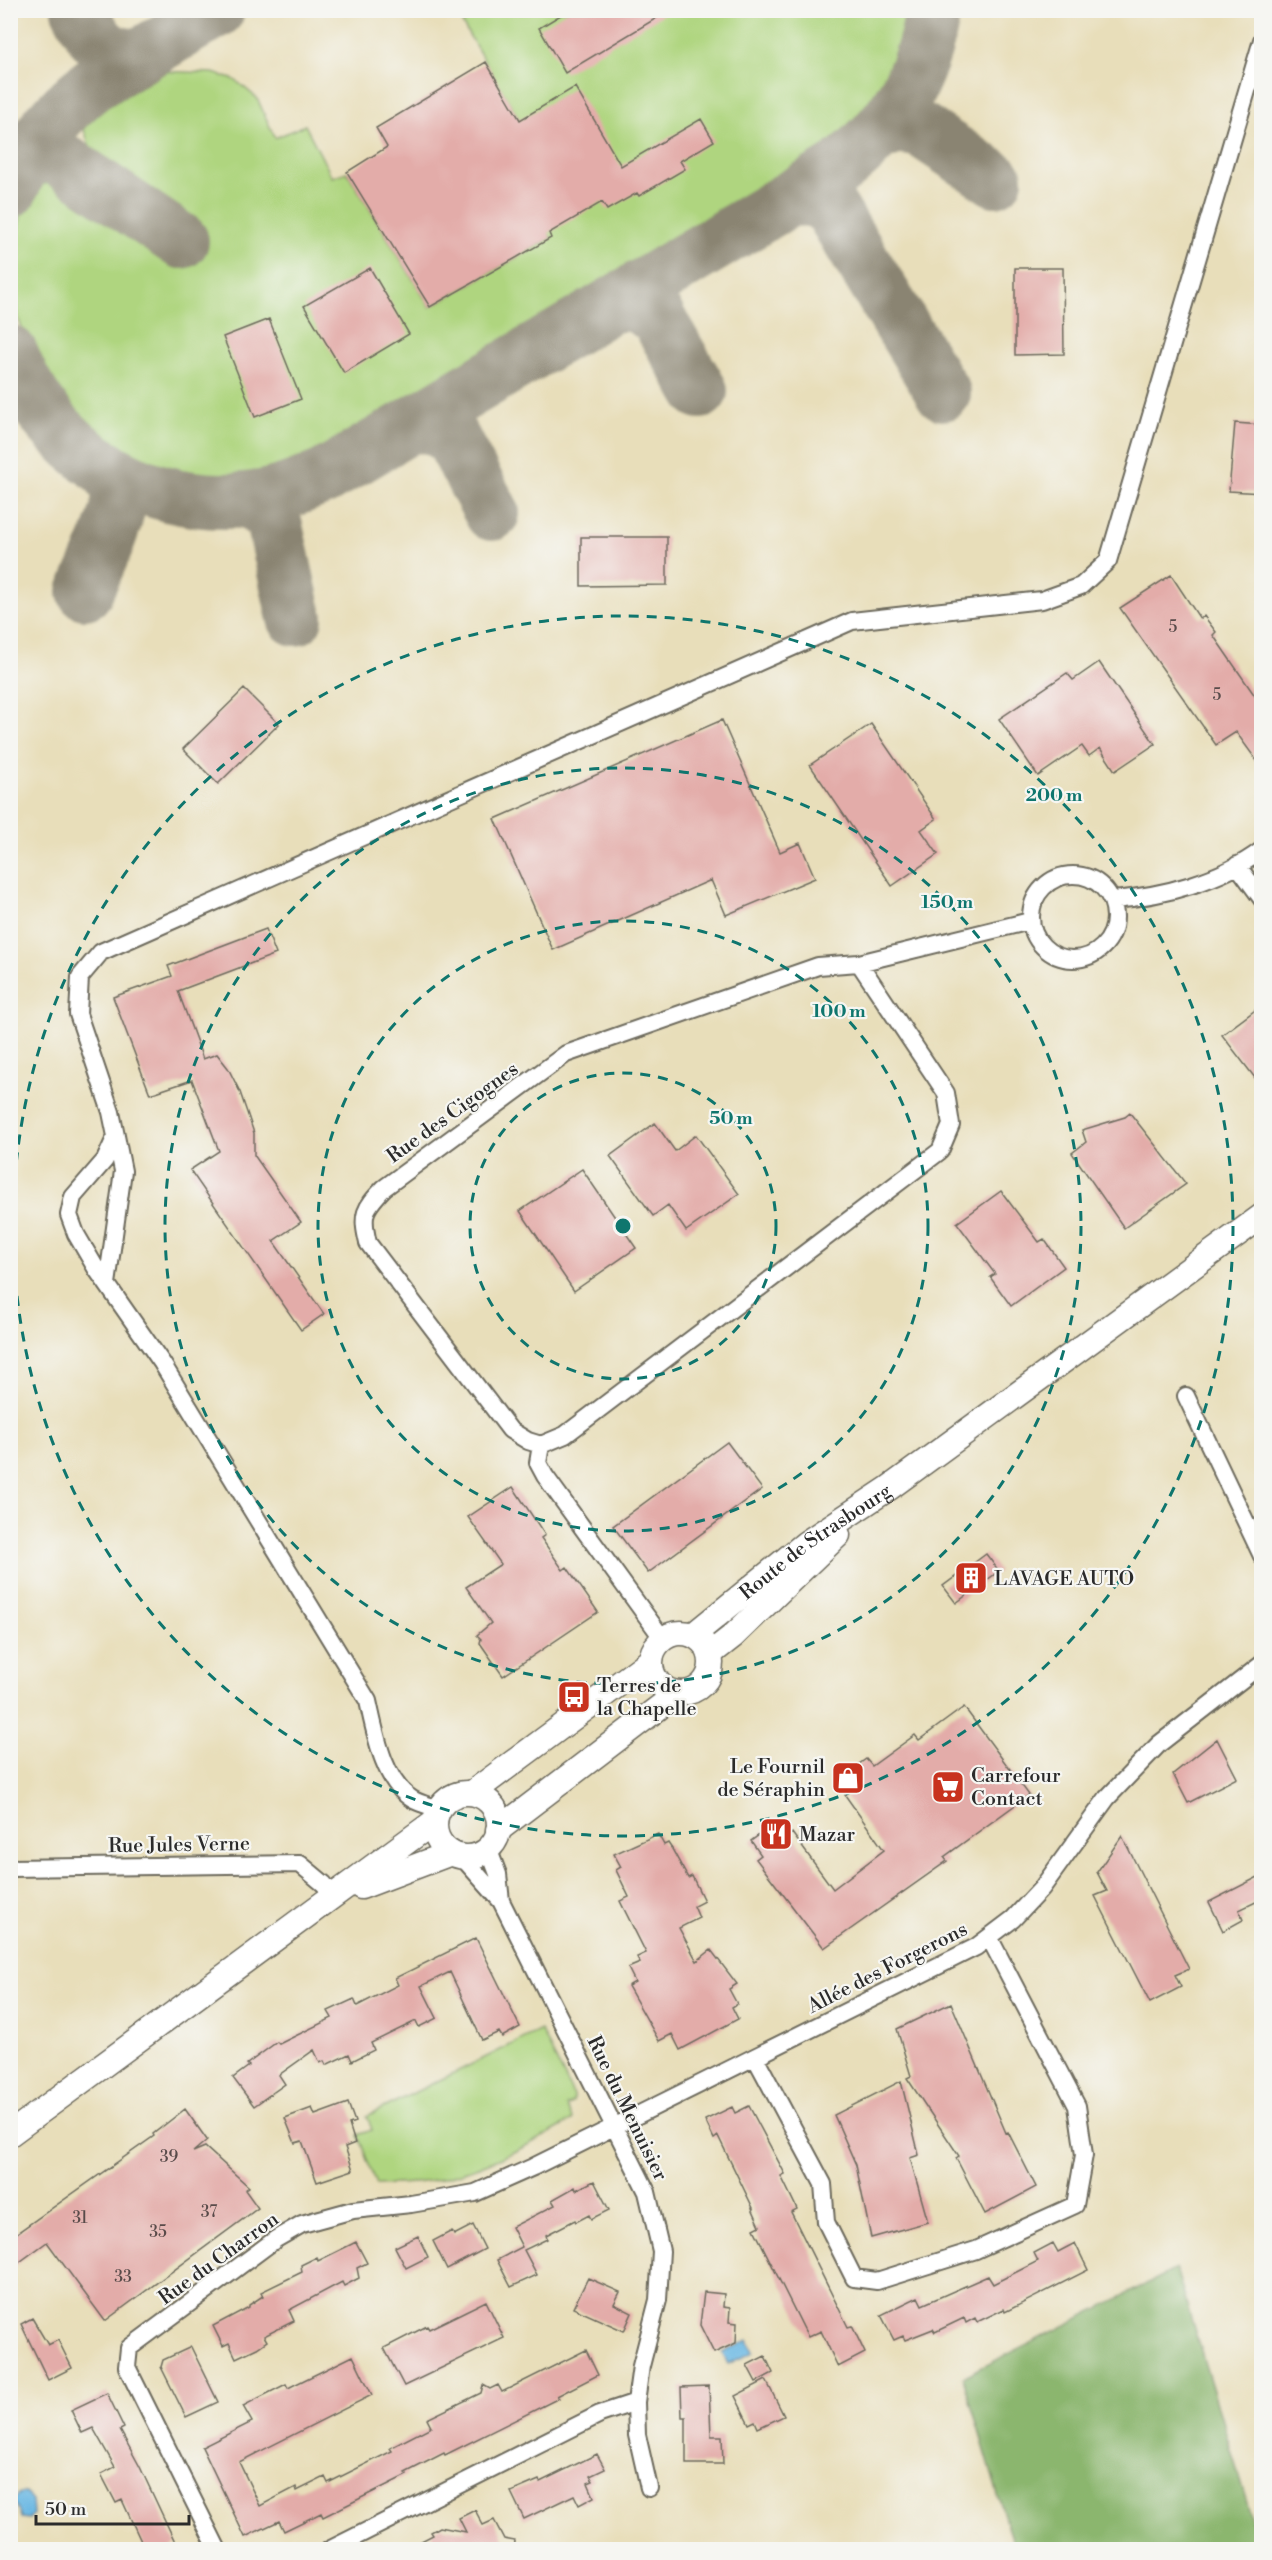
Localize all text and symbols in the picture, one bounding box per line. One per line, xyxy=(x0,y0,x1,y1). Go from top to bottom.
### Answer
house number: 5 xyxy=(1169,617,1178,637)
house number: 5 xyxy=(1213,685,1222,705)
text: 200 m xyxy=(1026,784,1083,807)
text: 150 m xyxy=(921,891,974,914)
text: 100 m xyxy=(812,1000,866,1023)
street label: Rue des Cigognes xyxy=(382,1057,524,1169)
text: 50 m xyxy=(709,1107,753,1130)
centre of rings xyxy=(613,1216,633,1236)
street label: Route de Strasbourg xyxy=(735,1479,897,1606)
building icon: LAVAGE AUTO xyxy=(953,1560,989,1596)
place label: LAVAGE AUTO xyxy=(994,1567,1134,1592)
place label: Terres de la Chapelle xyxy=(597,1674,697,1722)
bus stop icon: Terres de la Chapelle xyxy=(556,1679,592,1715)
place label: Le Fournil de Séraphin xyxy=(717,1755,825,1803)
shop icon: Le Fournil de Séraphin xyxy=(830,1760,866,1796)
place label: Carrefour Contact xyxy=(971,1764,1061,1812)
supermarket icon: Carrefour Contact xyxy=(930,1769,966,1805)
restaurant icon: Mazar xyxy=(758,1816,794,1852)
place label: Mazar xyxy=(799,1823,856,1848)
street label: Rue Jules Verne xyxy=(108,1832,250,1859)
street label: Allée des Forgerons xyxy=(803,1917,972,2020)
street label: Rue du Menuisier xyxy=(581,2032,673,2186)
house number: 39 xyxy=(160,2147,179,2167)
house number: 37 xyxy=(201,2202,217,2222)
street label: Rue du Charron xyxy=(154,2207,284,2311)
house number: 31 xyxy=(72,2208,88,2228)
house number: 35 xyxy=(149,2222,167,2242)
house number: 33 xyxy=(114,2267,132,2287)
scale bar xyxy=(36,2488,189,2526)
text: 50 m xyxy=(45,2498,87,2521)

